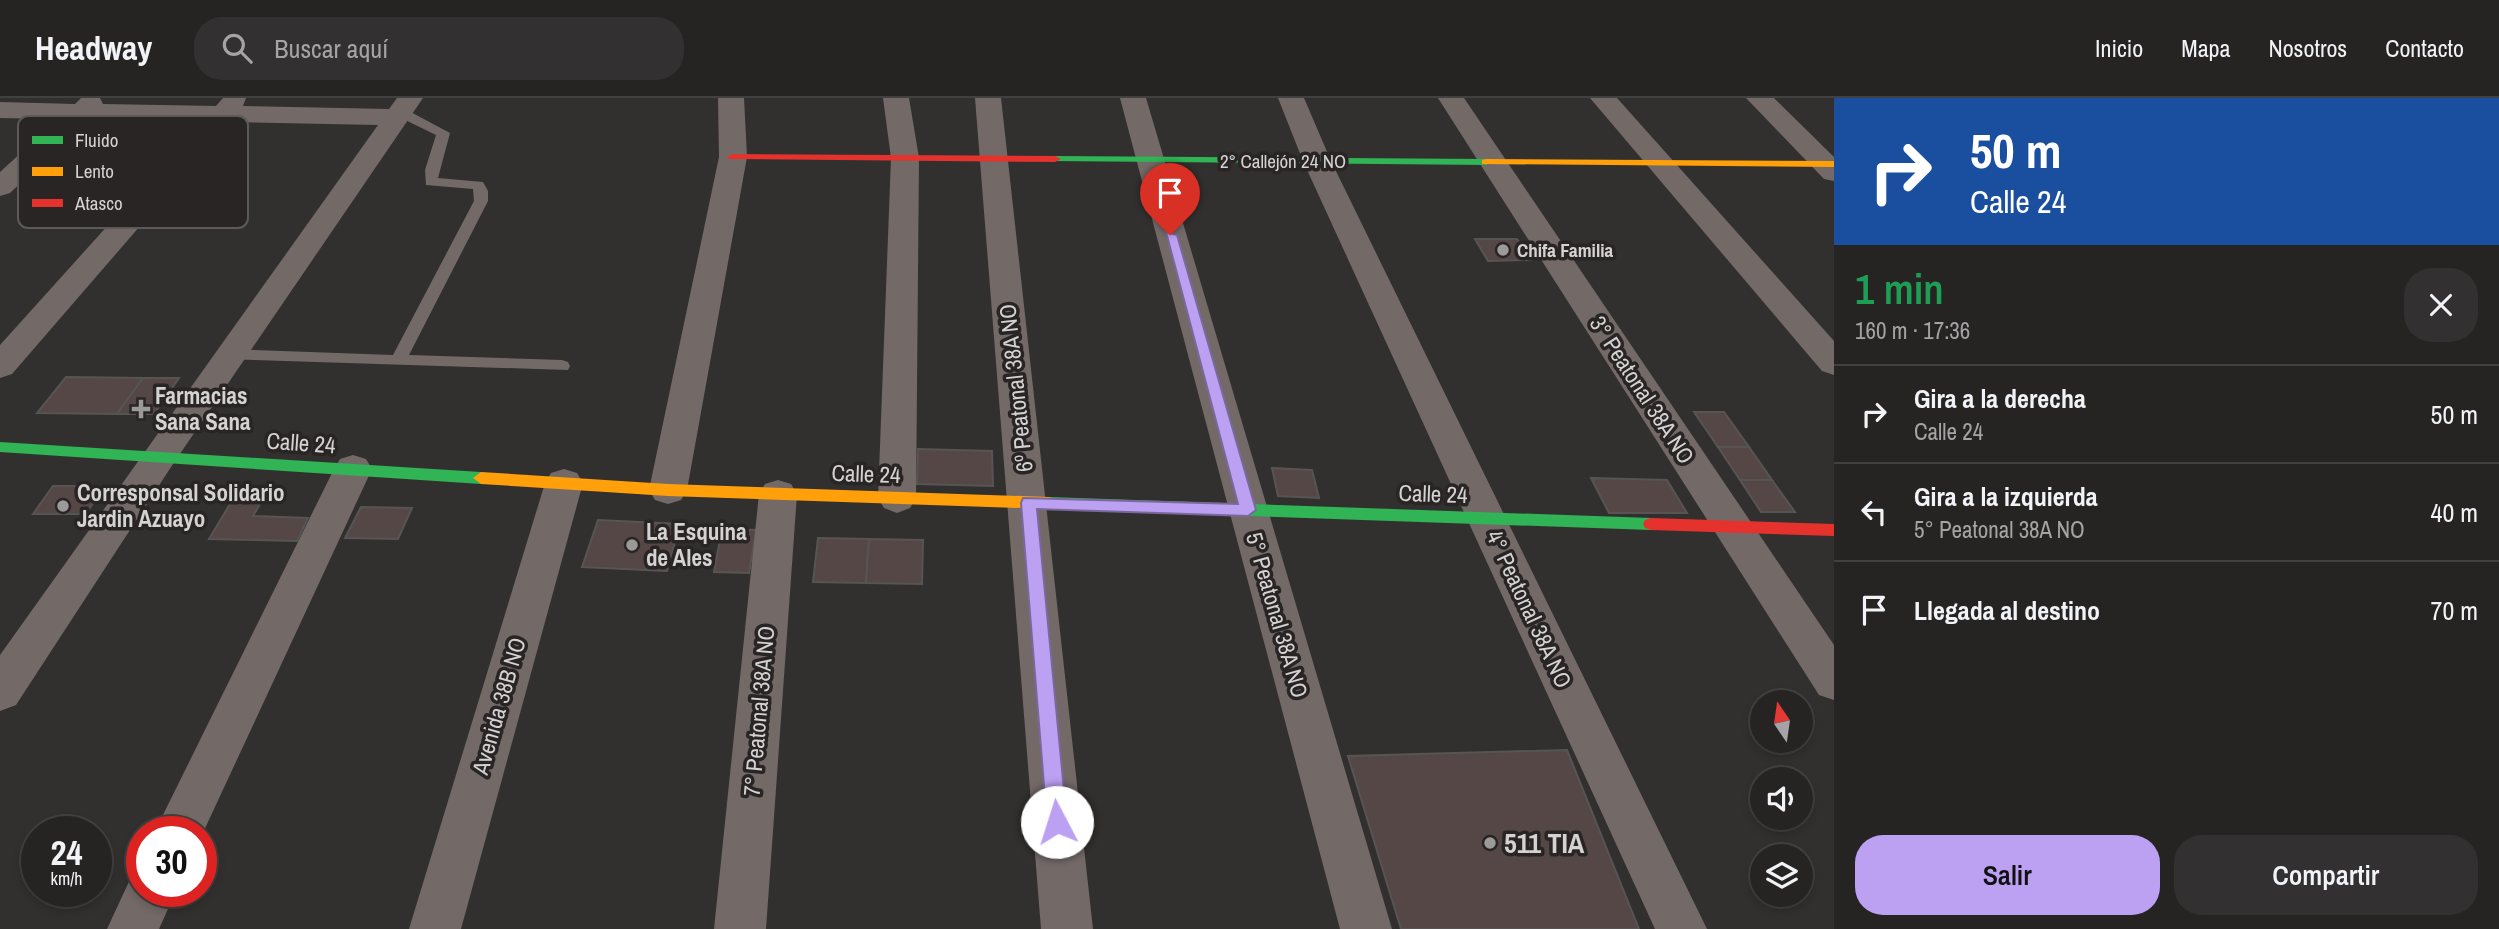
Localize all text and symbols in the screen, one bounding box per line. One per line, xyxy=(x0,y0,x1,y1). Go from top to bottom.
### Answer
search box xyxy=(194,17,684,80)
text: Headway xyxy=(35,26,152,70)
icon: search xyxy=(218,29,256,67)
text: Buscar aquí xyxy=(274,31,388,66)
text: Inicio xyxy=(2095,32,2143,64)
text: Mapa xyxy=(2181,32,2230,64)
text: Nosotros xyxy=(2268,32,2347,64)
text: Contacto xyxy=(2385,32,2464,64)
legend xyxy=(18,116,248,228)
text: 50 m xyxy=(1970,117,2062,183)
icon: right xyxy=(1855,126,1946,217)
text: Fluido xyxy=(75,127,118,153)
street label: 2° Callejón 24 NO xyxy=(1220,148,1346,174)
text: Lento xyxy=(75,158,114,184)
pin xyxy=(1140,163,1200,235)
icon: arrive xyxy=(1151,174,1189,212)
text: Calle 24 xyxy=(1970,180,2066,223)
text: Atasco xyxy=(74,190,123,216)
place label: Chifa Familia xyxy=(1517,237,1614,263)
marker: Chifa Familia xyxy=(1495,242,1511,258)
text: 1 min xyxy=(1855,261,1944,317)
button: close xyxy=(2404,268,2478,342)
street label: 6º Peatonal 38A NO xyxy=(991,303,1040,473)
street label: 3° Peatonal 38A NO xyxy=(1583,310,1702,470)
text: 160 m · 17:36 xyxy=(1855,315,1970,346)
place label: Farmacias Sana Sana xyxy=(155,380,251,437)
text: Gira a la derecha xyxy=(1914,381,2086,416)
icon: right xyxy=(1855,395,1893,433)
text: 50 m xyxy=(2431,397,2478,432)
marker: Farmacias Sana Sana xyxy=(133,401,149,417)
text: Calle 24 xyxy=(1914,416,1983,447)
street label: Calle 24 xyxy=(265,425,337,460)
street label: Calle 24 xyxy=(831,457,902,490)
place label: Corresponsal Solidario Jardin Azuayo xyxy=(77,477,285,534)
street label: Calle 24 xyxy=(1398,477,1469,510)
text: Gira a la izquierda xyxy=(1914,479,2098,514)
icon: left xyxy=(1855,493,1893,531)
text: 40 m xyxy=(2431,495,2478,530)
marker: Corresponsal Solidario Jardin Azuayo xyxy=(55,498,71,514)
text: 5° Peatonal 38A NO xyxy=(1914,514,2085,545)
place label: La Esquina de Ales xyxy=(646,516,747,573)
street label: 4° Peatonal 38A NO xyxy=(1479,525,1580,693)
street label: 5° Peatonal 38A NO xyxy=(1239,529,1316,701)
marker: La Esquina de Ales xyxy=(624,537,640,553)
icon: arrive xyxy=(1855,591,1893,629)
text: Llegada al destino xyxy=(1914,593,2100,628)
text: 70 m xyxy=(2431,593,2478,628)
street label: 7° Peatonal 38A NO xyxy=(736,625,781,797)
street label: Avenida 38B NO xyxy=(464,634,533,779)
north arrow xyxy=(1750,690,1813,752)
map controls xyxy=(1750,690,1813,907)
button: sound xyxy=(1750,767,1813,830)
position arrow xyxy=(1020,785,1094,859)
speed limit sign: 30 xyxy=(126,816,217,907)
place label: 511 TIA xyxy=(1504,824,1585,862)
text: 24 xyxy=(51,829,82,876)
marker: 511 TIA xyxy=(1482,835,1498,851)
button: Salir xyxy=(1855,835,2160,915)
button: Compartir xyxy=(2174,835,2478,915)
button: layers xyxy=(1750,844,1813,907)
text: km/h xyxy=(51,866,83,891)

